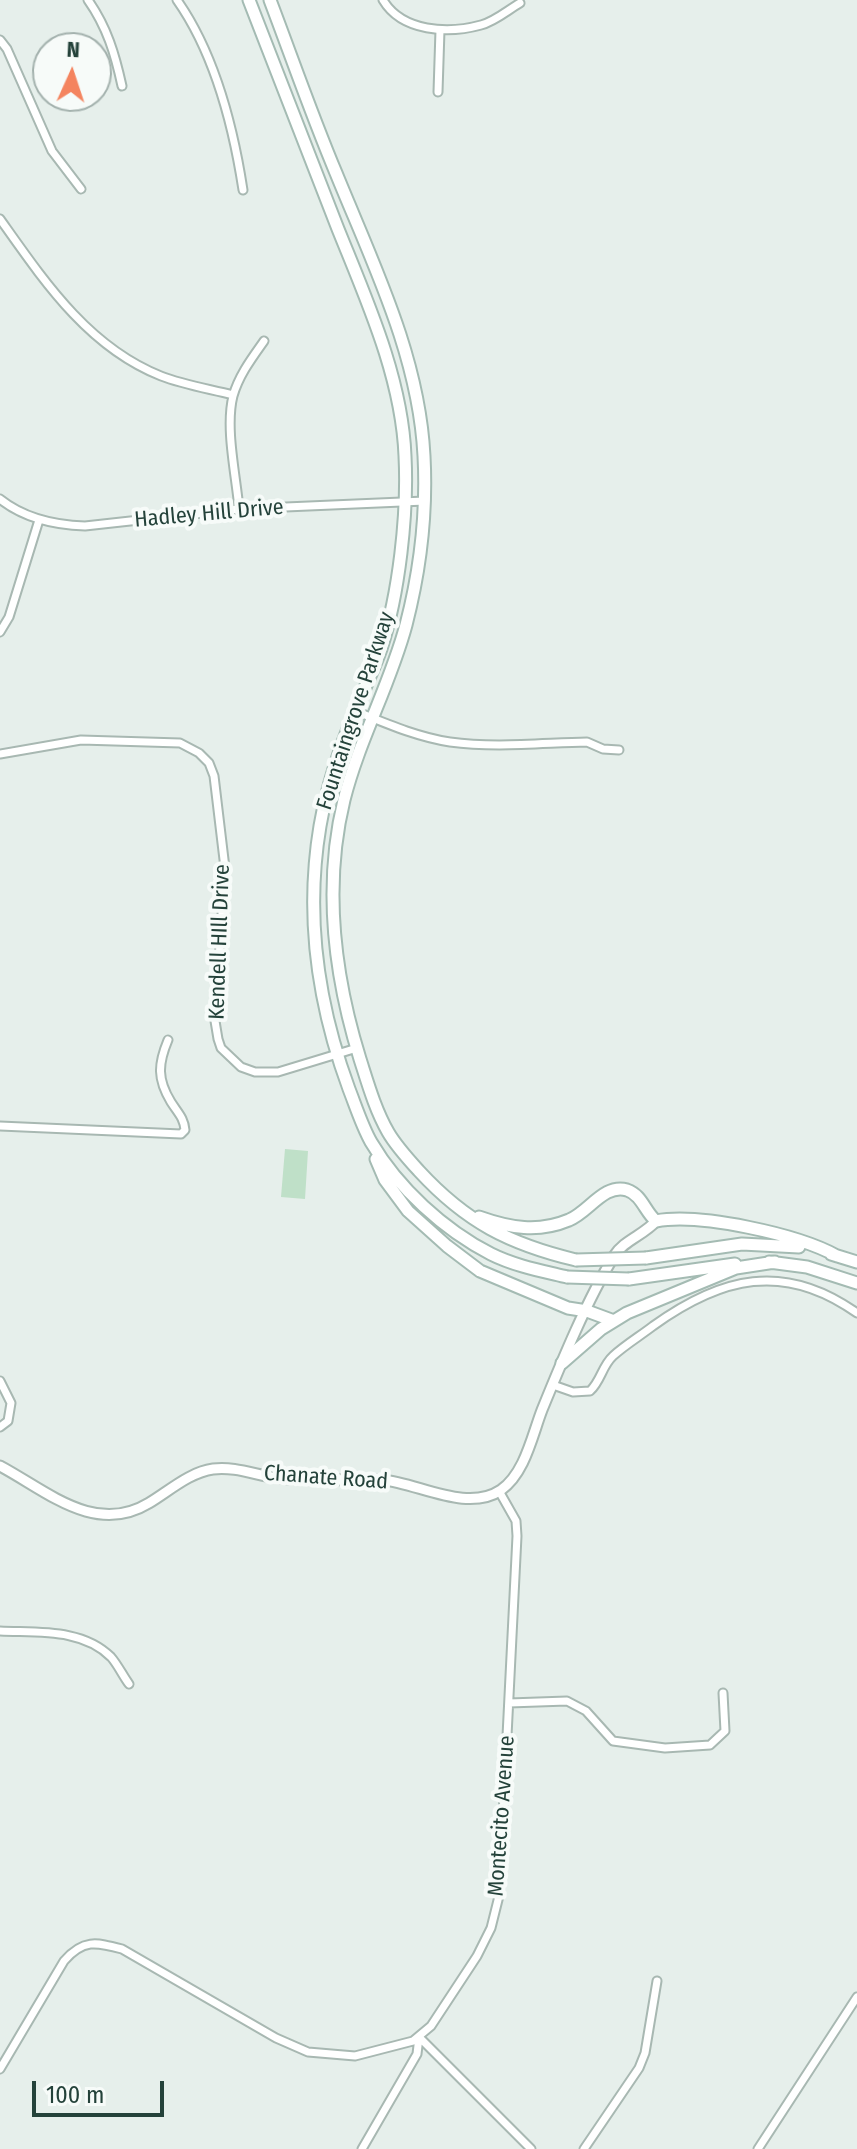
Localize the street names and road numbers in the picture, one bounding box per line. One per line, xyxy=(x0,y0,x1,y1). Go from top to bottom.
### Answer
street label: Hadley Hill Drive xyxy=(133,494,285,534)
street label: Fountaingrove Parkway xyxy=(312,609,400,813)
street label: Kendell HIll Drive xyxy=(204,864,236,1020)
street label: Chanate Road xyxy=(263,1460,389,1496)
street label: Montecito Avenue xyxy=(483,1735,521,1897)

